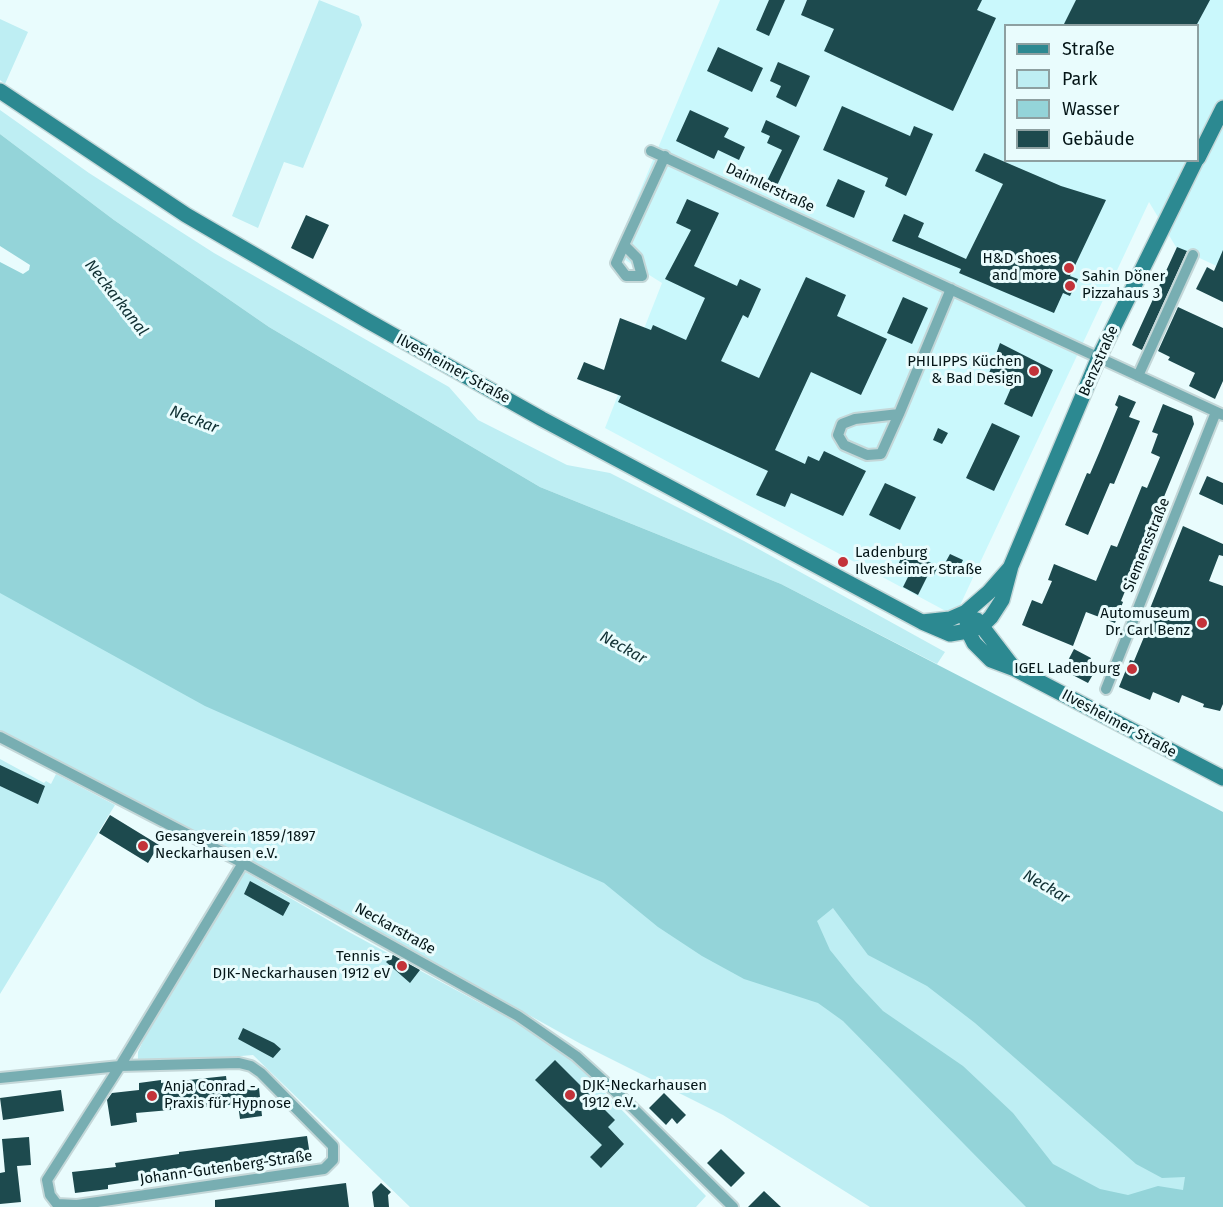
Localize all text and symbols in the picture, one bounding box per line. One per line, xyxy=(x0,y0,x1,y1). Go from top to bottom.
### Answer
legend xyxy=(1004,24,1199,162)
text: Straße xyxy=(1062,38,1115,60)
text: Park xyxy=(1062,68,1097,90)
text: Wasser xyxy=(1062,98,1119,120)
text: Gebäude xyxy=(1062,128,1135,150)
street label: Daimlerstraße xyxy=(723,160,817,216)
place label: H&D shoes and more xyxy=(982,250,1057,285)
water label: Neckarkanal xyxy=(80,256,152,340)
marker: H&D shoes and more xyxy=(1062,261,1076,275)
place label: Sahin Döner Pizzahaus 3 xyxy=(1082,268,1165,303)
marker: Sahin Döner Pizzahaus 3 xyxy=(1063,279,1077,293)
street label: Benzstraße xyxy=(1075,323,1123,399)
street label: Ilvesheimer Straße xyxy=(393,330,513,408)
place label: PHILIPPS Küchen & Bad Design xyxy=(907,353,1022,388)
marker: PHILIPPS Küchen & Bad Design xyxy=(1027,364,1041,378)
water label: Neckar xyxy=(167,402,221,438)
street label: Siemensstraße xyxy=(1120,495,1174,595)
place label: Ladenburg Ilvesheimer Straße xyxy=(855,544,982,579)
marker: Ladenburg Ilvesheimer Straße xyxy=(836,555,850,569)
place label: Automuseum Dr. Carl Benz xyxy=(1100,605,1190,640)
marker: Automuseum Dr. Carl Benz xyxy=(1195,616,1209,630)
water label: Neckar xyxy=(596,627,650,669)
place label: IGEL Ladenburg xyxy=(1014,660,1120,678)
marker: IGEL Ladenburg xyxy=(1125,662,1139,676)
street label: Ilvesheimer Straße xyxy=(1059,686,1179,762)
place label: Gesangverein 1859/1897 Neckarhausen e.V. xyxy=(155,828,315,863)
marker: Gesangverein 1859/1897 Neckarhausen e.V. xyxy=(136,839,150,853)
water label: Neckar xyxy=(1019,866,1073,908)
street label: Neckarstraße xyxy=(351,899,439,959)
place label: Tennis - DJK-Neckarhausen 1912 eV xyxy=(212,948,390,983)
marker: Tennis - DJK-Neckarhausen 1912 eV xyxy=(395,959,409,973)
place label: DJK-Neckarhausen 1912 e.V. xyxy=(582,1077,707,1112)
place label: Anja Conrad - Praxis für Hypnose xyxy=(164,1078,291,1113)
marker: DJK-Neckarhausen 1912 e.V. xyxy=(563,1088,577,1102)
marker: Anja Conrad - Praxis für Hypnose xyxy=(145,1089,159,1103)
street label: Johann-Gutenberg-Straße xyxy=(139,1147,313,1189)

